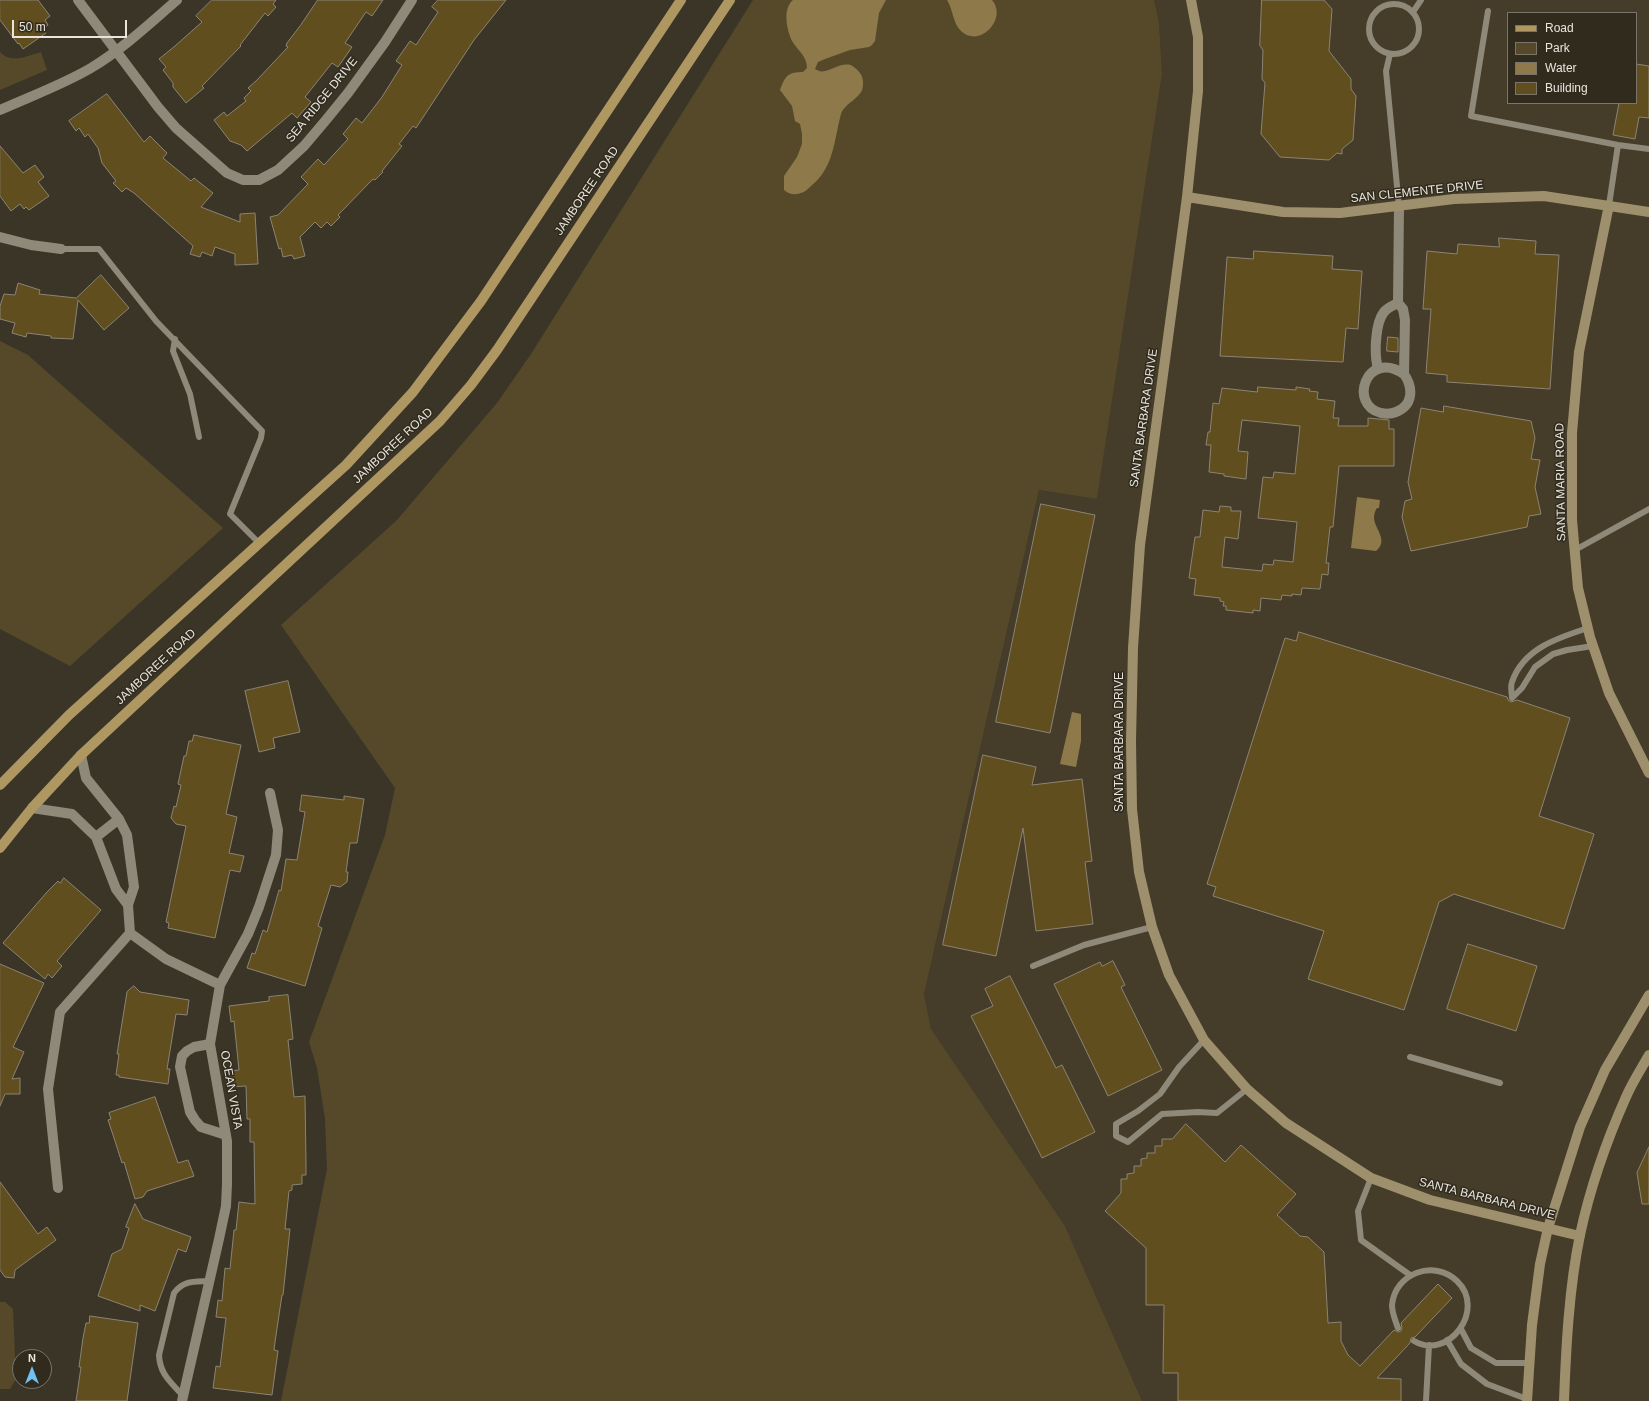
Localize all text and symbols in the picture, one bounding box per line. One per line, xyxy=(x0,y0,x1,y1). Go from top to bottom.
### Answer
scale bar xyxy=(14,12,129,38)
legend xyxy=(1507,12,1637,104)
text: 50 m xyxy=(19,20,46,34)
text: Road xyxy=(1545,21,1574,35)
text: Park xyxy=(1545,41,1570,55)
street label: SEA RIDGE DRIVE xyxy=(283,55,361,145)
text: Water xyxy=(1545,61,1577,75)
text: Building xyxy=(1545,81,1588,95)
street label: JAMBOREE ROAD xyxy=(552,144,622,238)
street label: SAN CLEMENTE DRIVE xyxy=(1350,178,1484,206)
street label: SANTA BARBARA DRIVE xyxy=(1127,348,1161,488)
street label: JAMBOREE ROAD xyxy=(350,405,436,487)
street label: SANTA MARIA ROAD xyxy=(1553,423,1569,541)
street label: JAMBOREE ROAD xyxy=(113,626,199,708)
street label: SANTA BARBARA DRIVE xyxy=(1113,672,1127,812)
street label: OCEAN VISTA xyxy=(217,1049,245,1131)
street label: SANTA BARBARA DRIVE xyxy=(1417,1175,1557,1223)
north arrow xyxy=(12,1349,52,1389)
text: N xyxy=(28,1352,36,1364)

